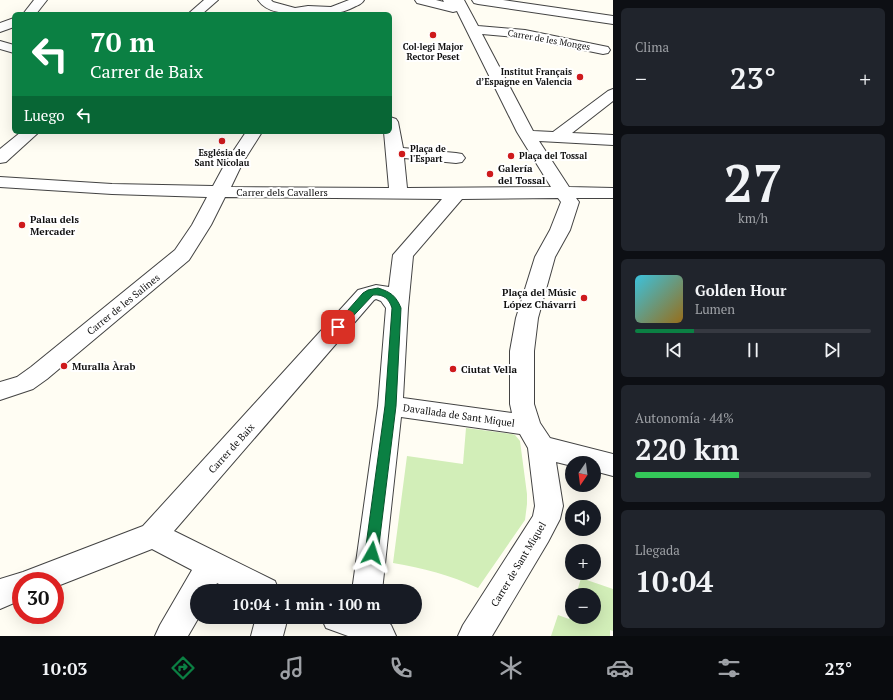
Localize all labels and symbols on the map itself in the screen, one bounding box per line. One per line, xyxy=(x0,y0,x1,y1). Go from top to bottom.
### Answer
street label: Carrer de les Monges xyxy=(507,27,591,53)
marker: Col·legi Major Rector Peset xyxy=(428,30,438,40)
place label: Col·legi Major Rector Peset xyxy=(403,41,463,63)
place label: Institut Français d’Espagne en Valencia xyxy=(476,66,572,88)
marker: Institut Français d’Espagne en Valencia xyxy=(575,72,585,82)
marker: Església de Sant Nicolau xyxy=(217,136,227,146)
place label: Plaça de l'Espart xyxy=(410,143,446,165)
place label: Església de Sant Nicolau xyxy=(195,147,250,169)
marker: Plaça de l'Espart xyxy=(397,149,407,159)
place label: Plaça del Tossal xyxy=(519,150,587,162)
marker: Plaça del Tossal xyxy=(506,151,516,161)
place label: Galería del Tossal xyxy=(498,162,546,187)
marker: Galería del Tossal xyxy=(485,169,495,179)
street label: Carrer dels Cavallers xyxy=(236,186,328,199)
place label: Palau dels Mercader xyxy=(30,213,79,238)
marker: Palau dels Mercader xyxy=(17,220,27,230)
street label: Carrer de les Salines xyxy=(84,271,162,338)
place label: Plaça del Músic López Chávarri xyxy=(502,286,577,311)
marker: Plaça del Músic López Chávarri xyxy=(579,293,589,303)
pin xyxy=(321,310,355,344)
place label: Muralla Àrab xyxy=(72,360,135,373)
marker: Muralla Àrab xyxy=(59,361,69,371)
place label: Ciutat Vella xyxy=(461,363,518,376)
marker: Ciutat Vella xyxy=(448,364,458,374)
street label: Davallada de Sant Miquel xyxy=(402,401,516,430)
street label: Carrer de Baix xyxy=(206,420,258,476)
north arrow xyxy=(565,456,601,492)
street label: Carrer de Sant Miquel xyxy=(488,519,549,609)
position arrow xyxy=(351,532,393,574)
speed limit sign: 30 xyxy=(12,572,64,624)

